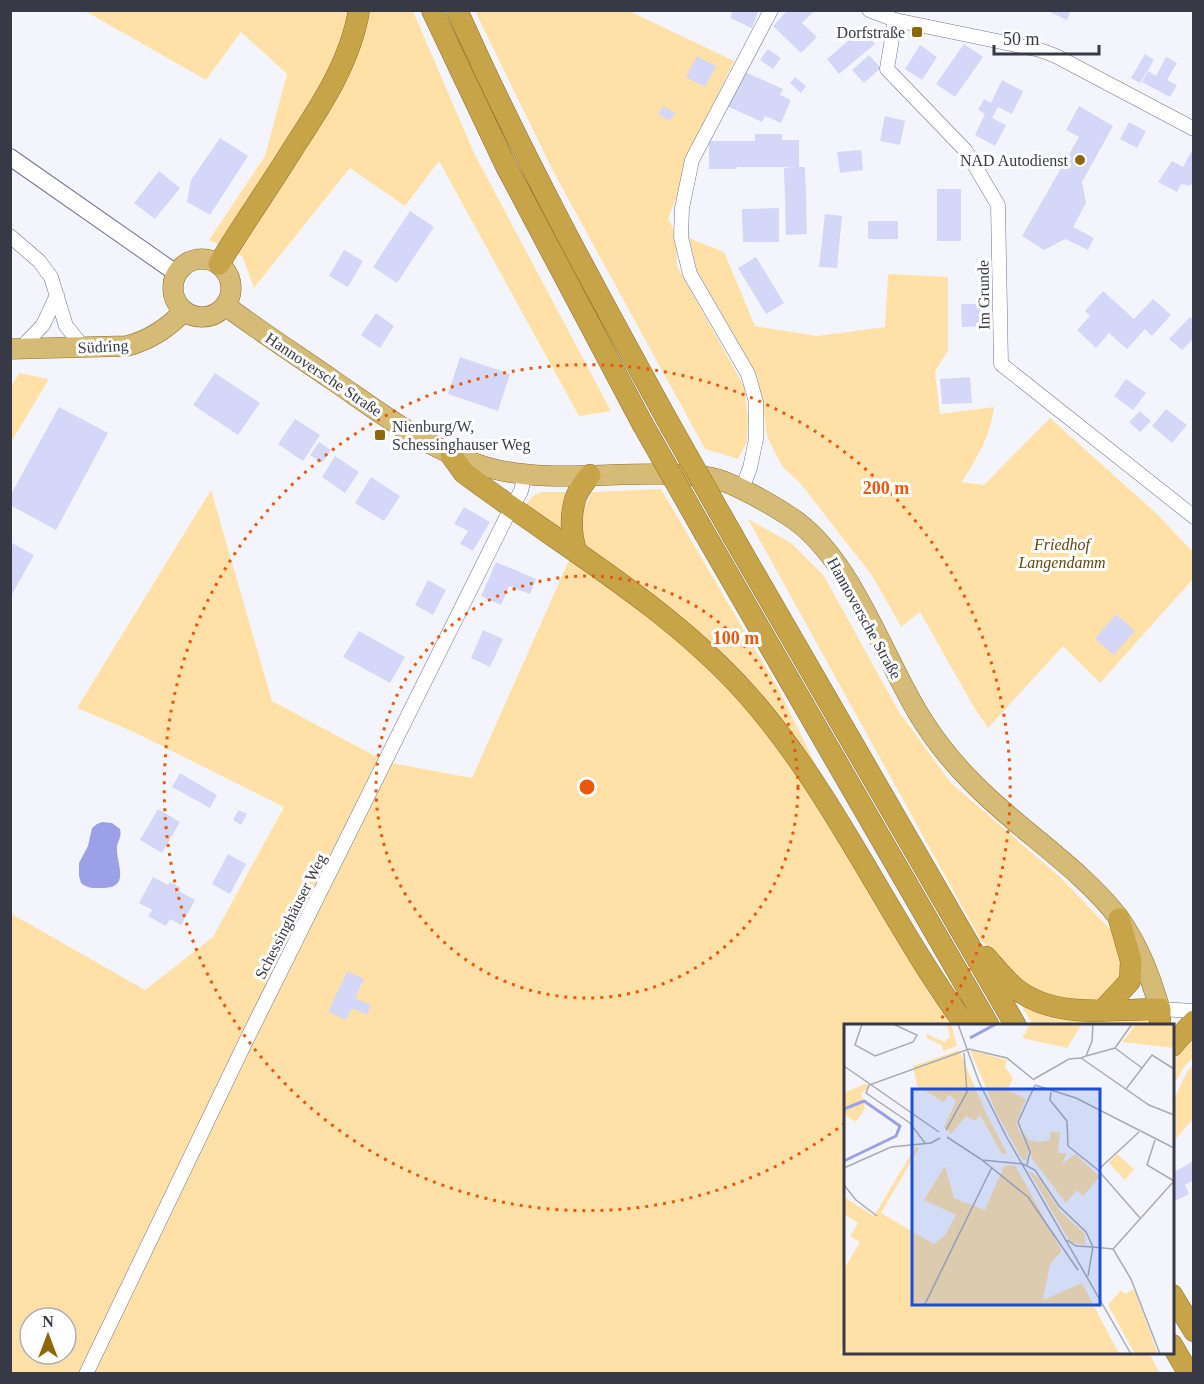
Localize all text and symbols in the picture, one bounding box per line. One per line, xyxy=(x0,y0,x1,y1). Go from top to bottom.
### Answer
scale bar xyxy=(994,18,1099,56)
place label: Dorfstraße xyxy=(837,24,905,41)
marker: Dorfstraße xyxy=(910,25,924,39)
text: 50 m xyxy=(1003,29,1040,49)
place label: NAD Autodienst xyxy=(960,152,1069,169)
marker: NAD Autodienst xyxy=(1073,153,1087,167)
street label: Im Grunde xyxy=(974,260,993,330)
street label: Hannoversche Straße xyxy=(262,329,385,420)
street label: Südring xyxy=(77,337,129,357)
place label: Nienburg/W, Schessinghauser Weg xyxy=(392,418,530,454)
marker: Nienburg/W, Schessinghauser Weg xyxy=(373,428,387,442)
text: 200 m xyxy=(863,478,909,498)
park label: Friedhof Langendamm xyxy=(1017,536,1106,572)
street label: Hannoversche Straße xyxy=(824,554,905,682)
text: 100 m xyxy=(713,628,759,648)
centre of rings xyxy=(577,777,597,797)
street label: Schessinghäuser Weg xyxy=(251,851,330,982)
inset map xyxy=(844,1024,1174,1354)
north arrow xyxy=(18,1306,78,1366)
text: N xyxy=(42,1313,54,1330)

